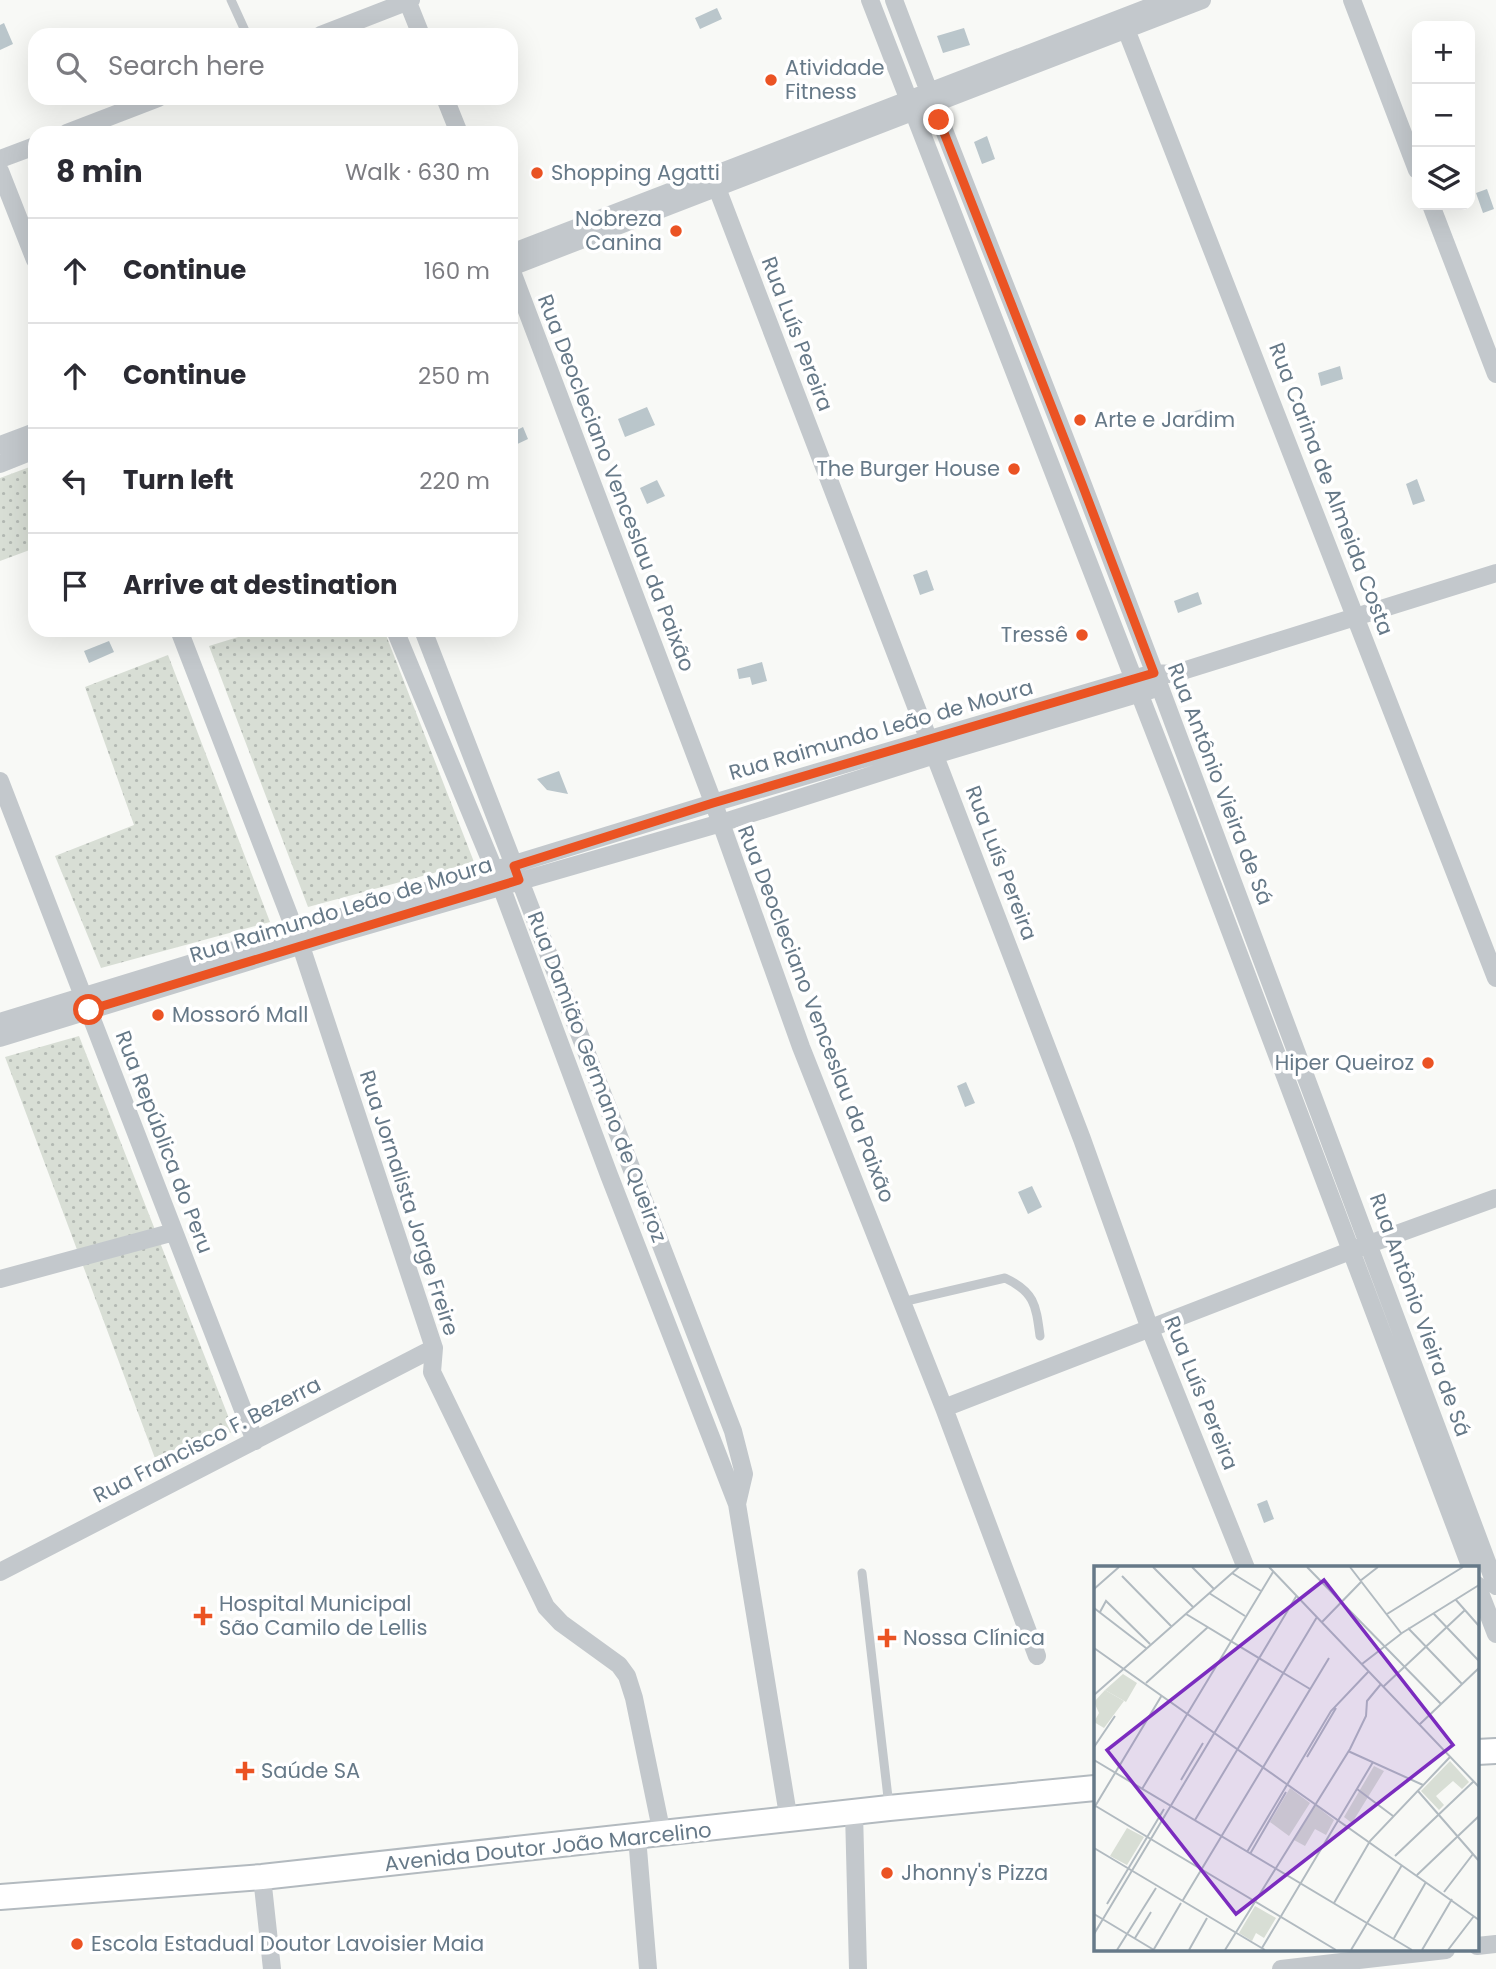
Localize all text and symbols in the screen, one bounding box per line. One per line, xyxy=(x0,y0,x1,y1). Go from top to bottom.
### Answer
map controls xyxy=(1412,21,1475,210)
button: + xyxy=(1412,21,1475,84)
search box xyxy=(28,28,518,105)
icon: search xyxy=(52,48,90,86)
text: Search here xyxy=(108,48,265,84)
place label: Atividade Fitness xyxy=(785,53,885,106)
marker: Atividade Fitness xyxy=(763,72,779,88)
button: − xyxy=(1412,84,1475,147)
route end xyxy=(923,104,954,135)
button: layers xyxy=(1412,147,1475,210)
text: 8 min xyxy=(56,150,143,193)
text: Walk · 630 m xyxy=(345,156,490,188)
place label: Shopping Agatti xyxy=(551,158,720,187)
marker: Shopping Agatti xyxy=(529,165,545,181)
place label: Nobreza Canina xyxy=(575,204,662,257)
marker: Nobreza Canina xyxy=(668,223,684,239)
icon: ahead xyxy=(56,252,94,290)
text: Continue xyxy=(123,252,246,288)
street label: Rua Luís Pereira xyxy=(755,252,840,415)
text: 160 m xyxy=(424,255,490,287)
street label: Rua Deocleciano Venceslau da Paixão xyxy=(531,290,702,676)
street label: Rua Carina de Almeida Costa xyxy=(1262,338,1401,639)
icon: ahead xyxy=(56,357,94,395)
text: Continue xyxy=(123,357,246,393)
text: 250 m xyxy=(418,360,490,392)
place label: Arte e Jardim xyxy=(1094,405,1235,434)
marker: Arte e Jardim xyxy=(1072,412,1088,428)
place label: The Burger House xyxy=(816,454,1000,483)
marker: The Burger House xyxy=(1006,461,1022,477)
icon: left xyxy=(56,462,94,500)
text: Turn left xyxy=(123,462,234,498)
text: 220 m xyxy=(419,465,490,497)
icon: arrive xyxy=(56,567,94,605)
text: Arrive at destination xyxy=(123,567,398,603)
place label: Tressê xyxy=(1001,620,1068,649)
marker: Tressê xyxy=(1074,627,1090,643)
street label: Rua Antônio Vieira de Sá xyxy=(1161,659,1280,909)
street label: Rua Raimundo Leão de Moura xyxy=(725,672,1036,787)
street label: Rua Luís Pereira xyxy=(959,781,1044,944)
street label: Rua Deocleciano Venceslau da Paixão xyxy=(731,821,902,1207)
street label: Rua Raimundo Leão de Moura xyxy=(186,850,496,969)
street label: Rua Damião Germano de Queiroz xyxy=(521,907,674,1247)
route start xyxy=(73,994,104,1025)
place label: Mossoró Mall xyxy=(172,1000,308,1029)
marker: Mossoró Mall xyxy=(150,1007,166,1023)
street label: Rua República do Peru xyxy=(109,1026,220,1257)
place label: Hiper Queiroz xyxy=(1275,1048,1414,1077)
marker: Hiper Queiroz xyxy=(1420,1055,1436,1071)
street label: Rua Jornalista Jorge Freire xyxy=(353,1066,466,1339)
street label: Rua Antônio Vieira de Sá xyxy=(1363,1189,1478,1440)
street label: Rua Luís Pereira xyxy=(1157,1312,1246,1474)
street label: Rua Francisco F. Bezerra xyxy=(88,1370,325,1510)
inset map xyxy=(1094,1566,1478,1952)
place label: Hospital Municipal São Camilo de Lellis xyxy=(219,1589,427,1642)
marker: Hospital Municipal São Camilo de Lellis xyxy=(193,1606,213,1626)
place label: Nossa Clínica xyxy=(903,1623,1045,1652)
marker: Nossa Clínica xyxy=(877,1628,897,1648)
place label: Saúde SA xyxy=(261,1756,360,1785)
marker: Saúde SA xyxy=(235,1761,255,1781)
street label: Avenida Doutor João Marcelino xyxy=(383,1815,713,1878)
place label: Jhonny's Pizza xyxy=(901,1858,1048,1887)
marker: Jhonny's Pizza xyxy=(879,1865,895,1881)
place label: Escola Estadual Doutor Lavoisier Maia xyxy=(91,1929,484,1958)
marker: Escola Estadual Doutor Lavoisier Maia xyxy=(69,1936,85,1952)

